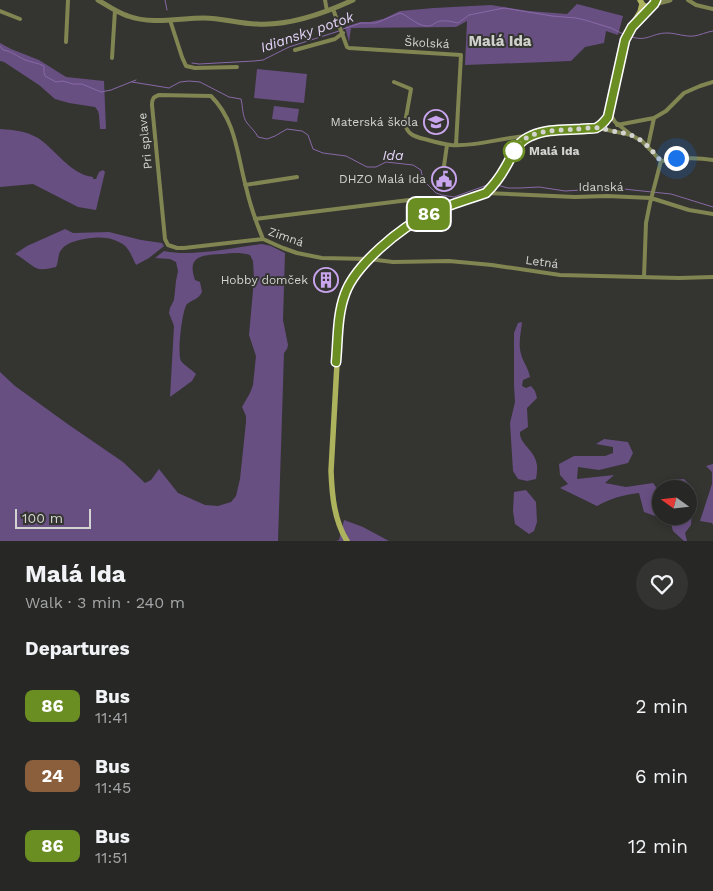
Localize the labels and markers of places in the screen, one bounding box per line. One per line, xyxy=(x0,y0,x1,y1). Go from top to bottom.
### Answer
school or university icon: Materská škola xyxy=(423,109,449,135)
place label: Materská škola xyxy=(330,115,418,129)
marker: Malá Ida xyxy=(503,140,525,162)
place label: Malá Ida xyxy=(529,144,579,158)
public building icon: DHZO Malá Ida xyxy=(431,166,457,192)
place label: DHZO Malá Ida xyxy=(339,172,426,186)
building icon: Hobby domček xyxy=(313,267,339,293)
place label: Hobby domček xyxy=(221,273,308,287)

